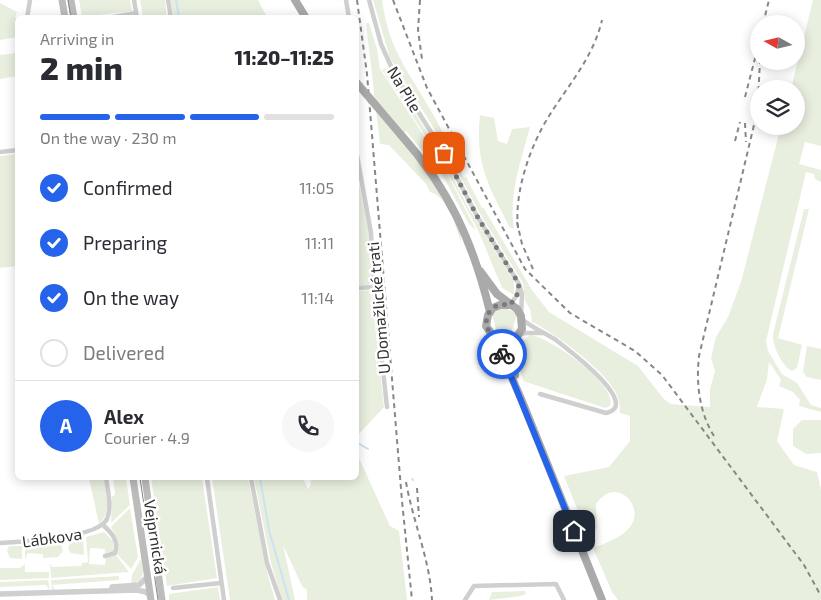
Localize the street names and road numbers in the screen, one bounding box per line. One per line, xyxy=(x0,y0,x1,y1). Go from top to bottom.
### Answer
street label: Na Pile xyxy=(384,63,426,115)
street label: U Domažlické trati xyxy=(363,241,393,375)
street label: Vejprnická xyxy=(140,498,171,576)
street label: Lábkova xyxy=(21,523,83,551)

